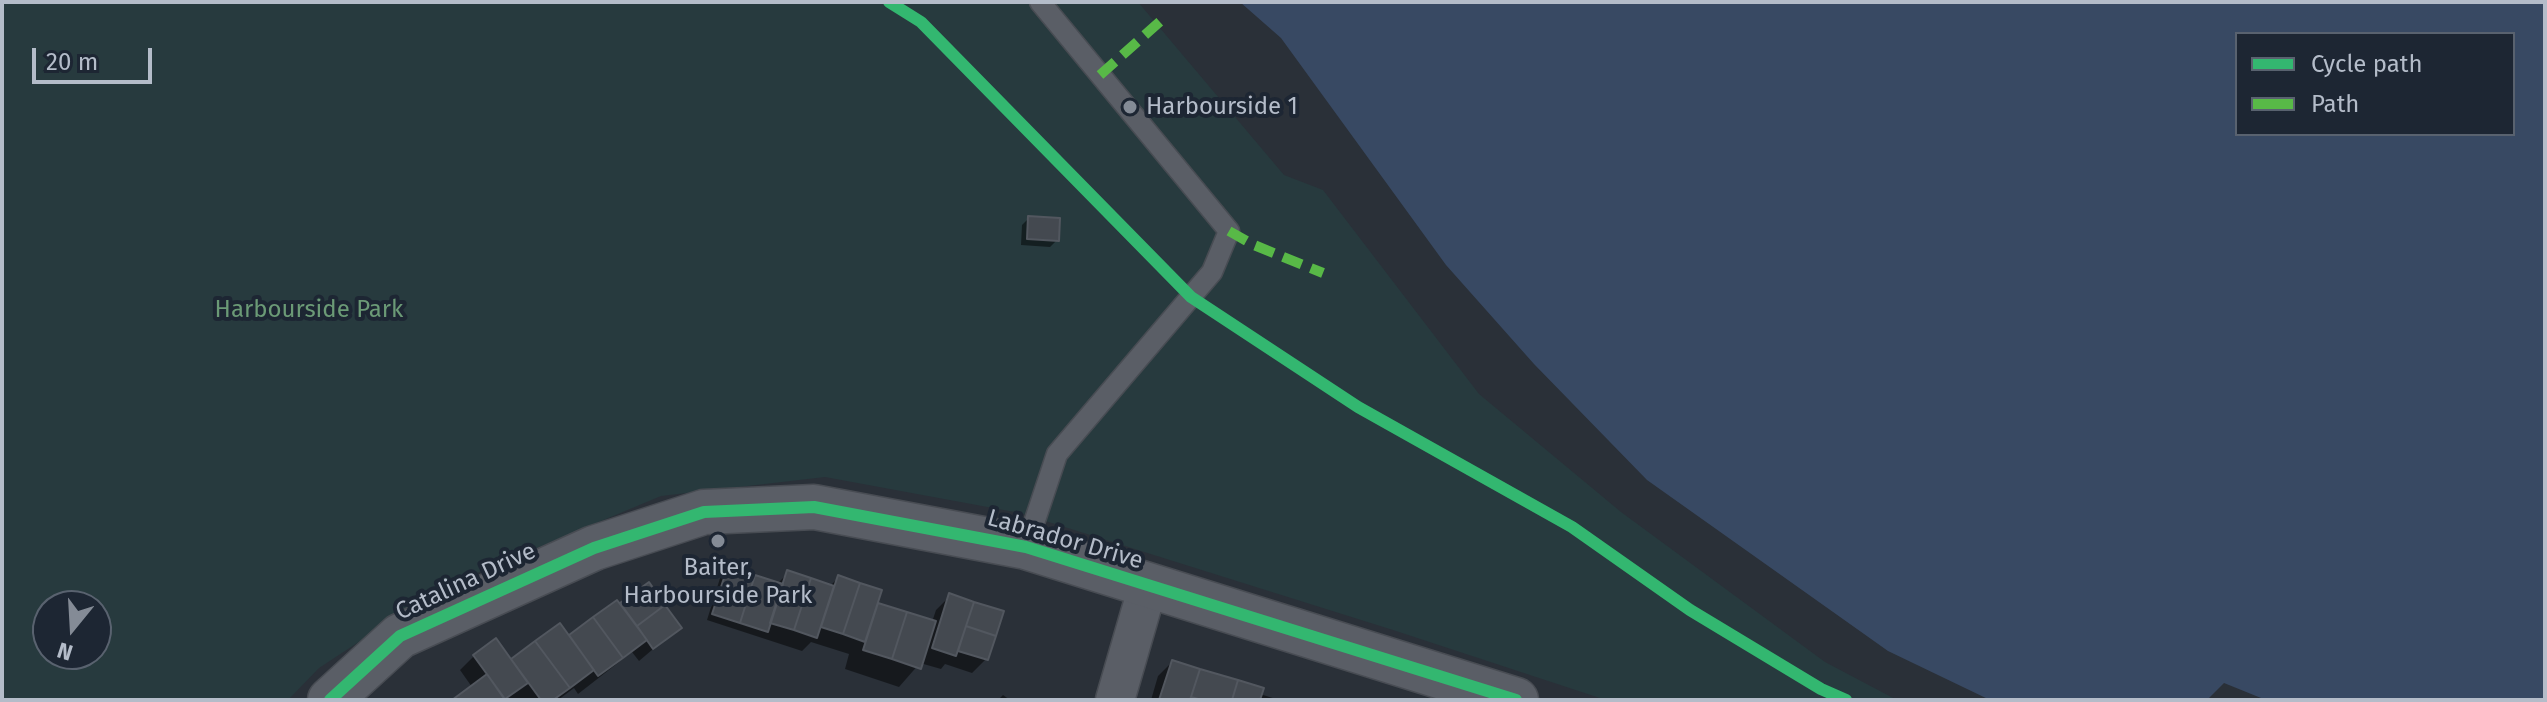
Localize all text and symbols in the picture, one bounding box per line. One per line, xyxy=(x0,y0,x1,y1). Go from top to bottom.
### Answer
scale bar xyxy=(36,32,156,82)
legend xyxy=(2235,32,2515,136)
text: 20 m xyxy=(46,48,98,76)
text: Cycle path xyxy=(2311,50,2423,78)
text: Path xyxy=(2311,90,2359,118)
place label: Harbourside 1 xyxy=(1146,93,1298,121)
marker: Harbourside 1 xyxy=(1121,98,1139,116)
park label: Harbourside Park xyxy=(215,296,403,324)
street label: Labrador Drive xyxy=(984,504,1146,576)
marker: Baiter, Harbourside Park xyxy=(709,532,727,550)
street label: Catalina Drive xyxy=(391,537,541,627)
place label: Baiter, Harbourside Park xyxy=(624,554,812,610)
north arrow xyxy=(32,590,112,670)
text: N xyxy=(54,636,76,666)

